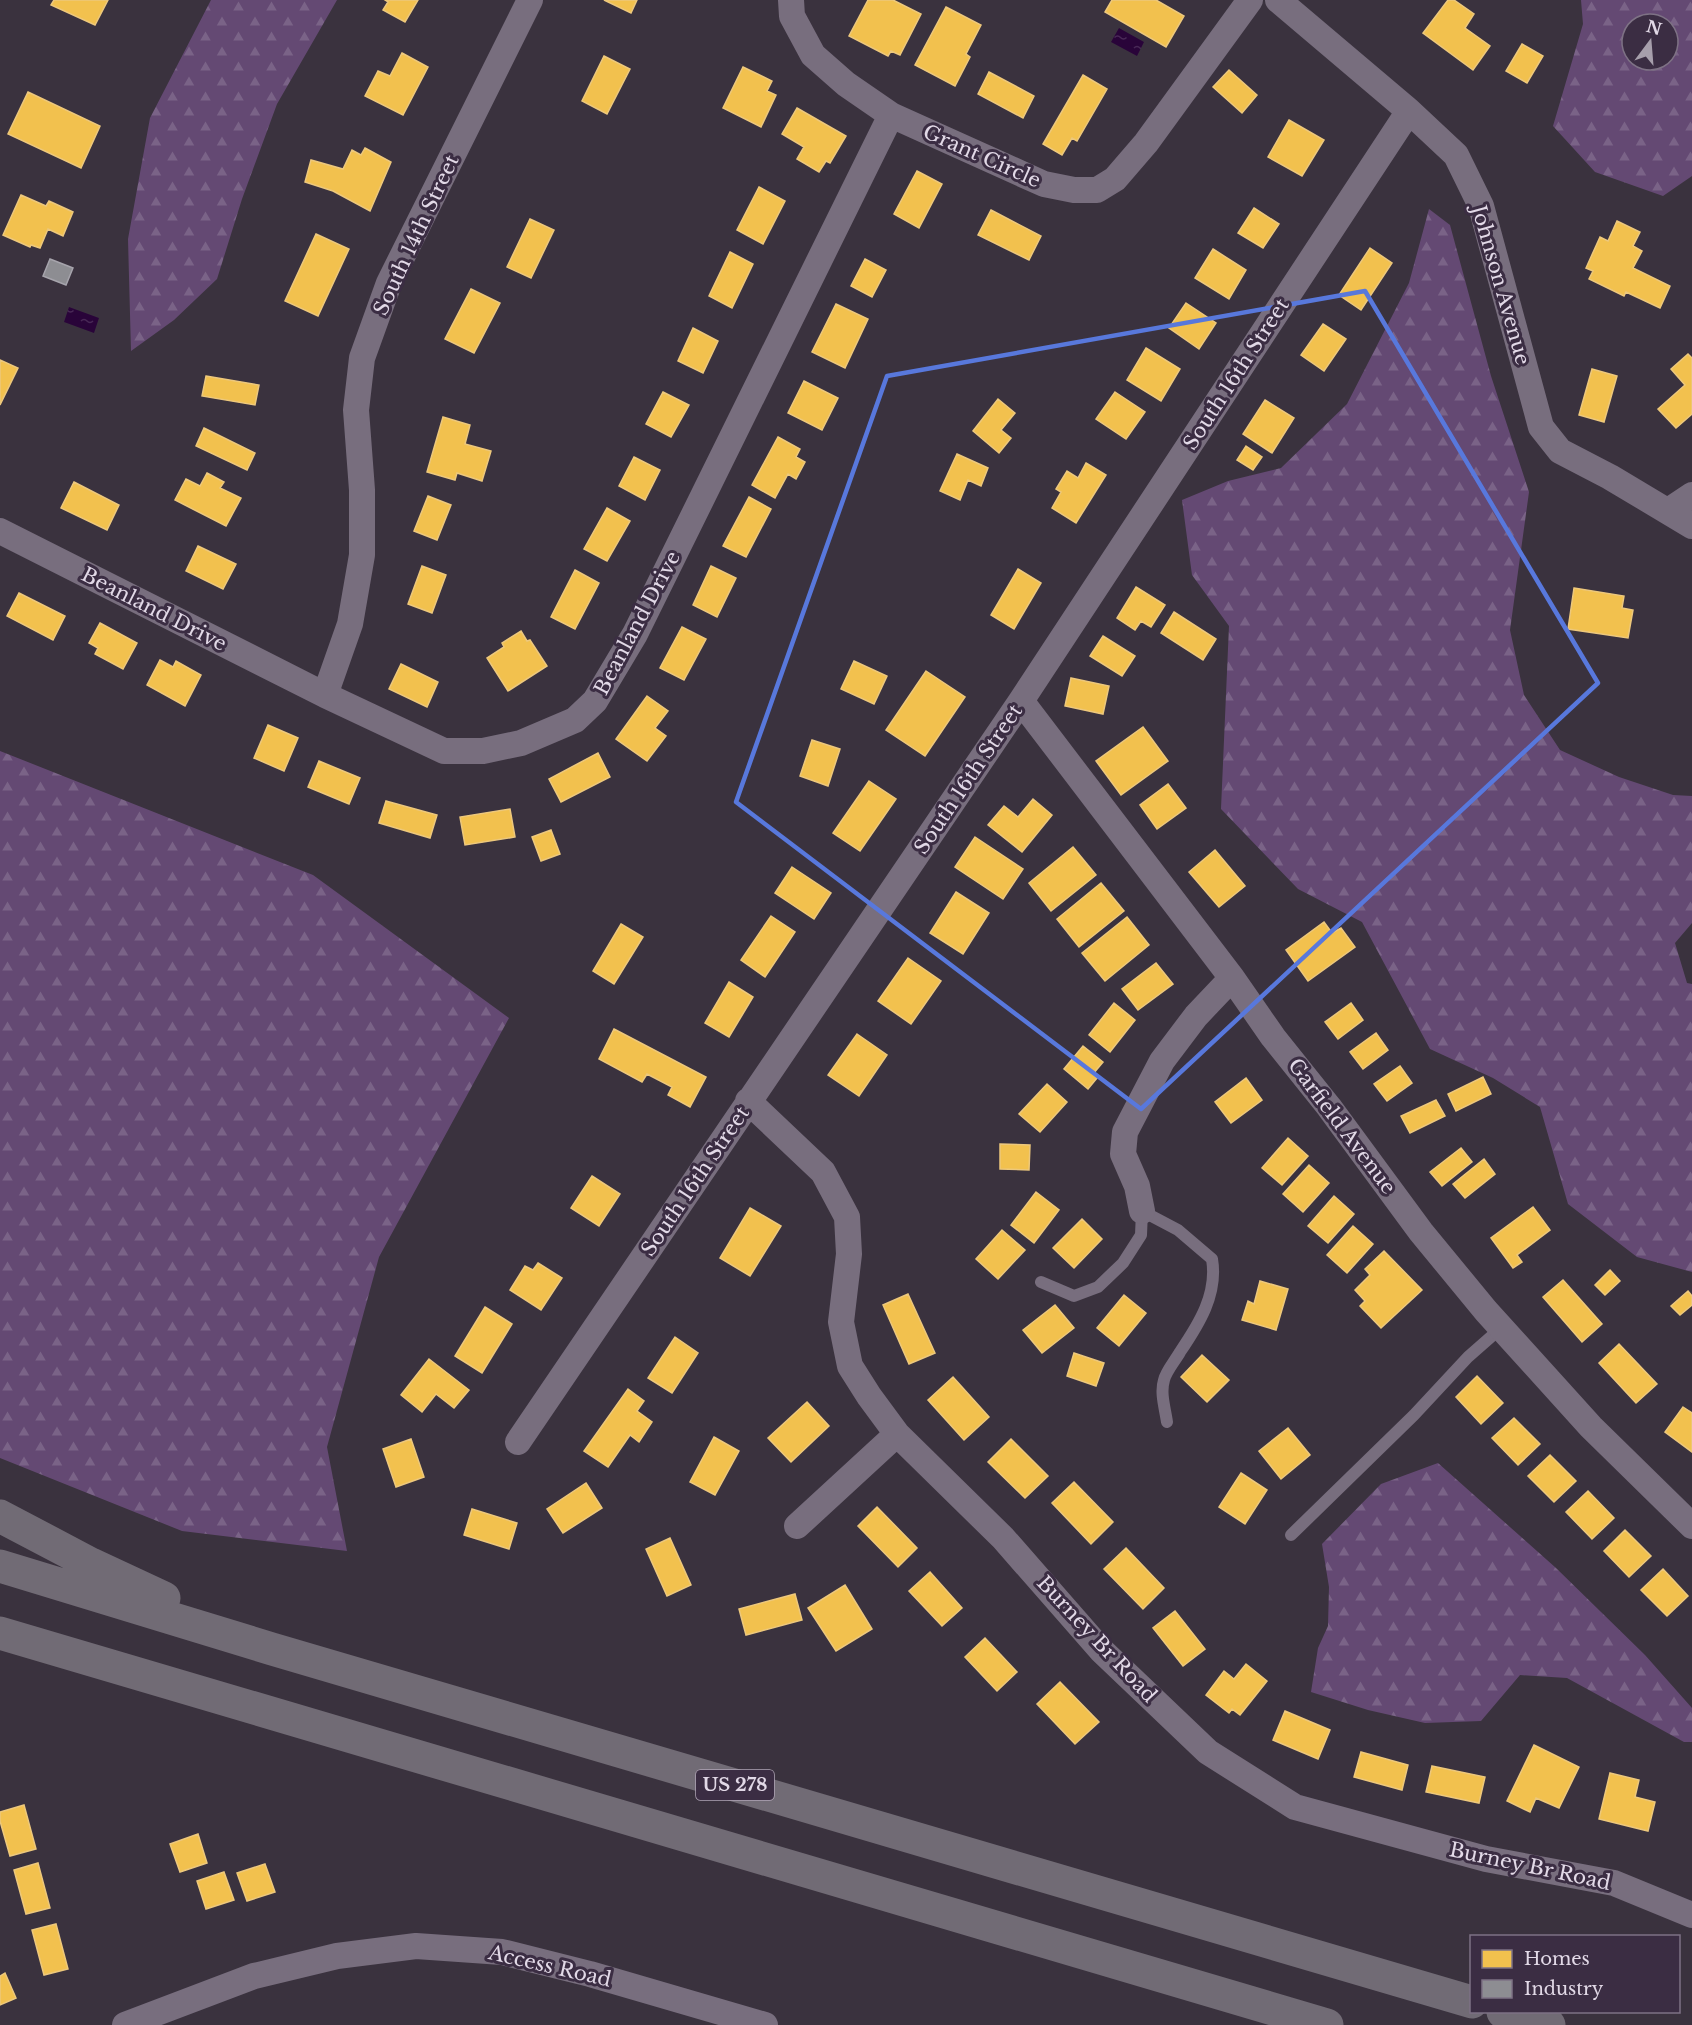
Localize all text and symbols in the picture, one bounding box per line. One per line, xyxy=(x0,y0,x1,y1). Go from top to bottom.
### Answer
north arrow xyxy=(1620,12,1680,72)
text: N xyxy=(1644,16,1664,39)
street label: Grant Circle xyxy=(920,119,1044,193)
street label: South 14th Street xyxy=(368,151,464,319)
street label: Johnson Avenue xyxy=(1466,200,1535,368)
street label: South 16th Street xyxy=(1178,294,1294,454)
street label: Beanland Drive xyxy=(589,547,685,699)
street label: Beanland Drive xyxy=(78,562,230,656)
street label: South 16th Street xyxy=(909,699,1027,858)
street label: Garfield Avenue xyxy=(1283,1053,1401,1199)
street label: South 16th Street xyxy=(636,1101,754,1260)
street label: Burney Br Road xyxy=(1032,1571,1162,1707)
road number: US 278 xyxy=(696,1770,774,1800)
street label: Burney Br Road xyxy=(1447,1837,1613,1895)
legend xyxy=(1470,1935,1680,2013)
street label: Access Road xyxy=(485,1940,614,1992)
text: Homes xyxy=(1524,1948,1590,1970)
text: Industry xyxy=(1524,1978,1604,2000)

